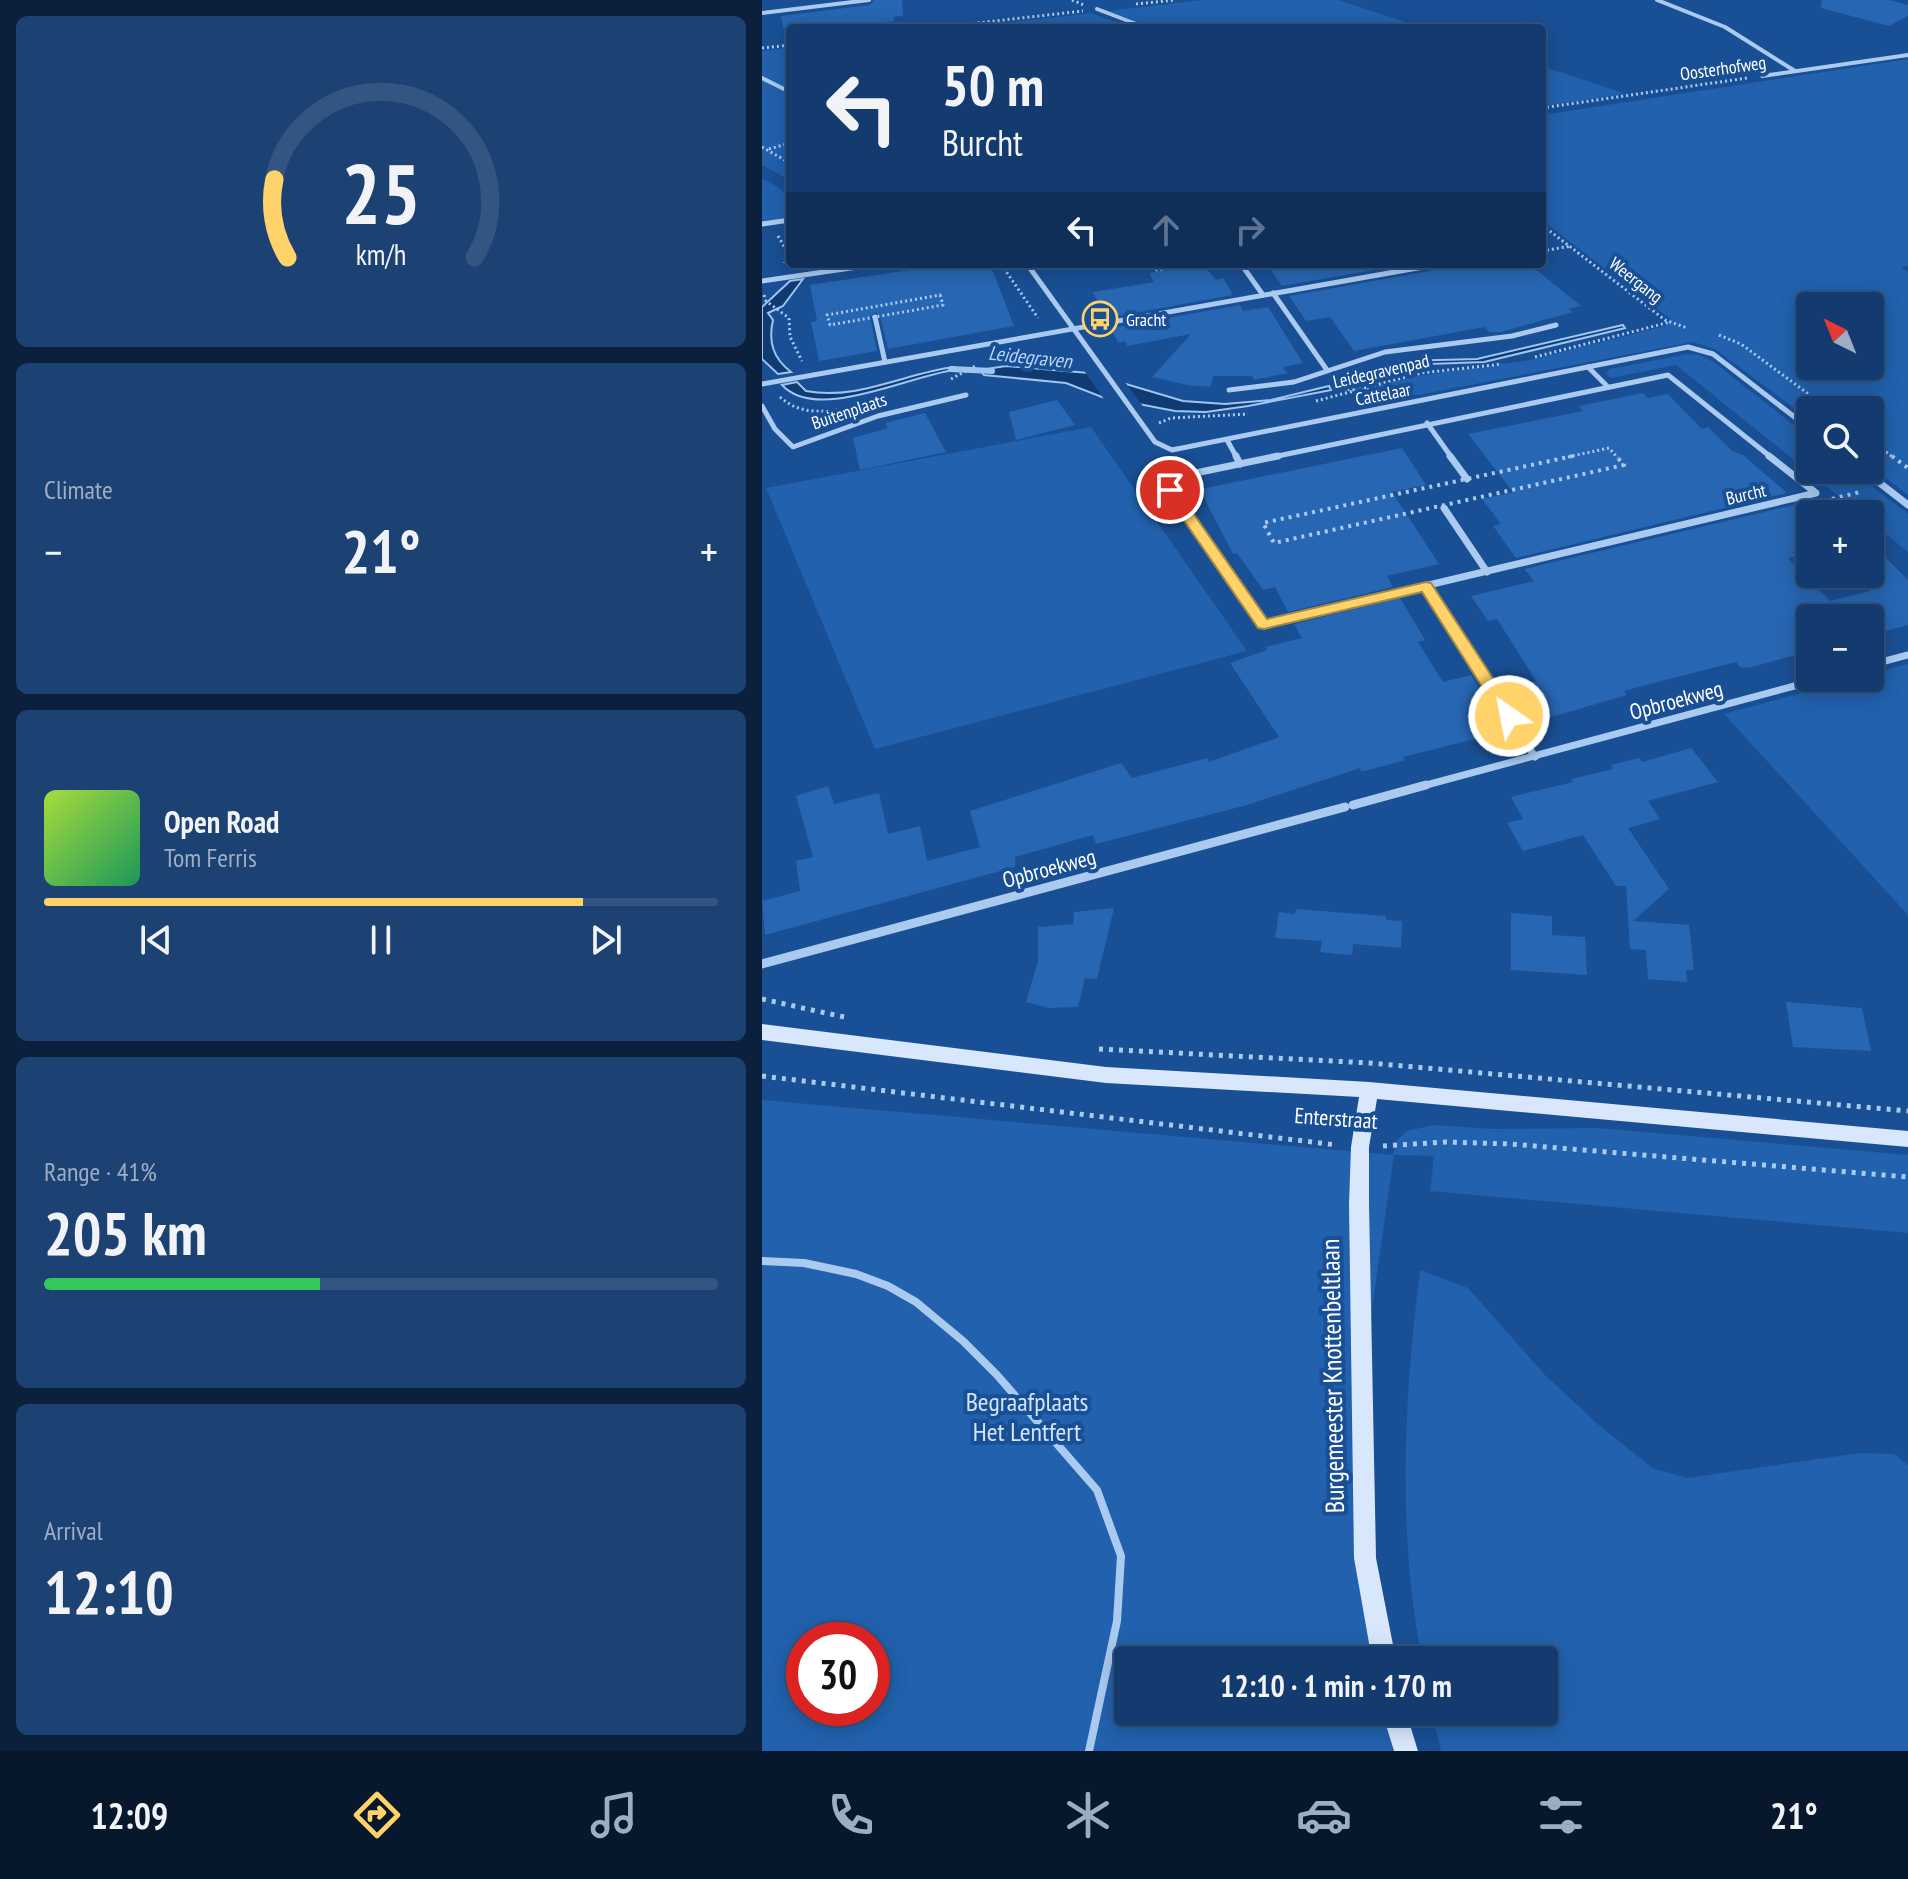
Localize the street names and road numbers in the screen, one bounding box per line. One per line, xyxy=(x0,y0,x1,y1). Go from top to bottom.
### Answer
street label: Oosterhofweg xyxy=(1679,51,1767,85)
street label: Weergang xyxy=(1605,252,1667,308)
street label: Leidegravenpad xyxy=(1331,349,1431,393)
street label: Cattelaar xyxy=(1353,377,1413,411)
street label: Buitenplaats xyxy=(808,387,890,435)
street label: Burcht xyxy=(1724,478,1768,510)
street label: Opbroekweg xyxy=(1626,674,1726,726)
street label: Opbroekweg xyxy=(999,842,1099,894)
street label: Enterstraat xyxy=(1293,1101,1379,1135)
street label: Burgemeester Knottenbeltlaan xyxy=(1313,1238,1351,1514)

